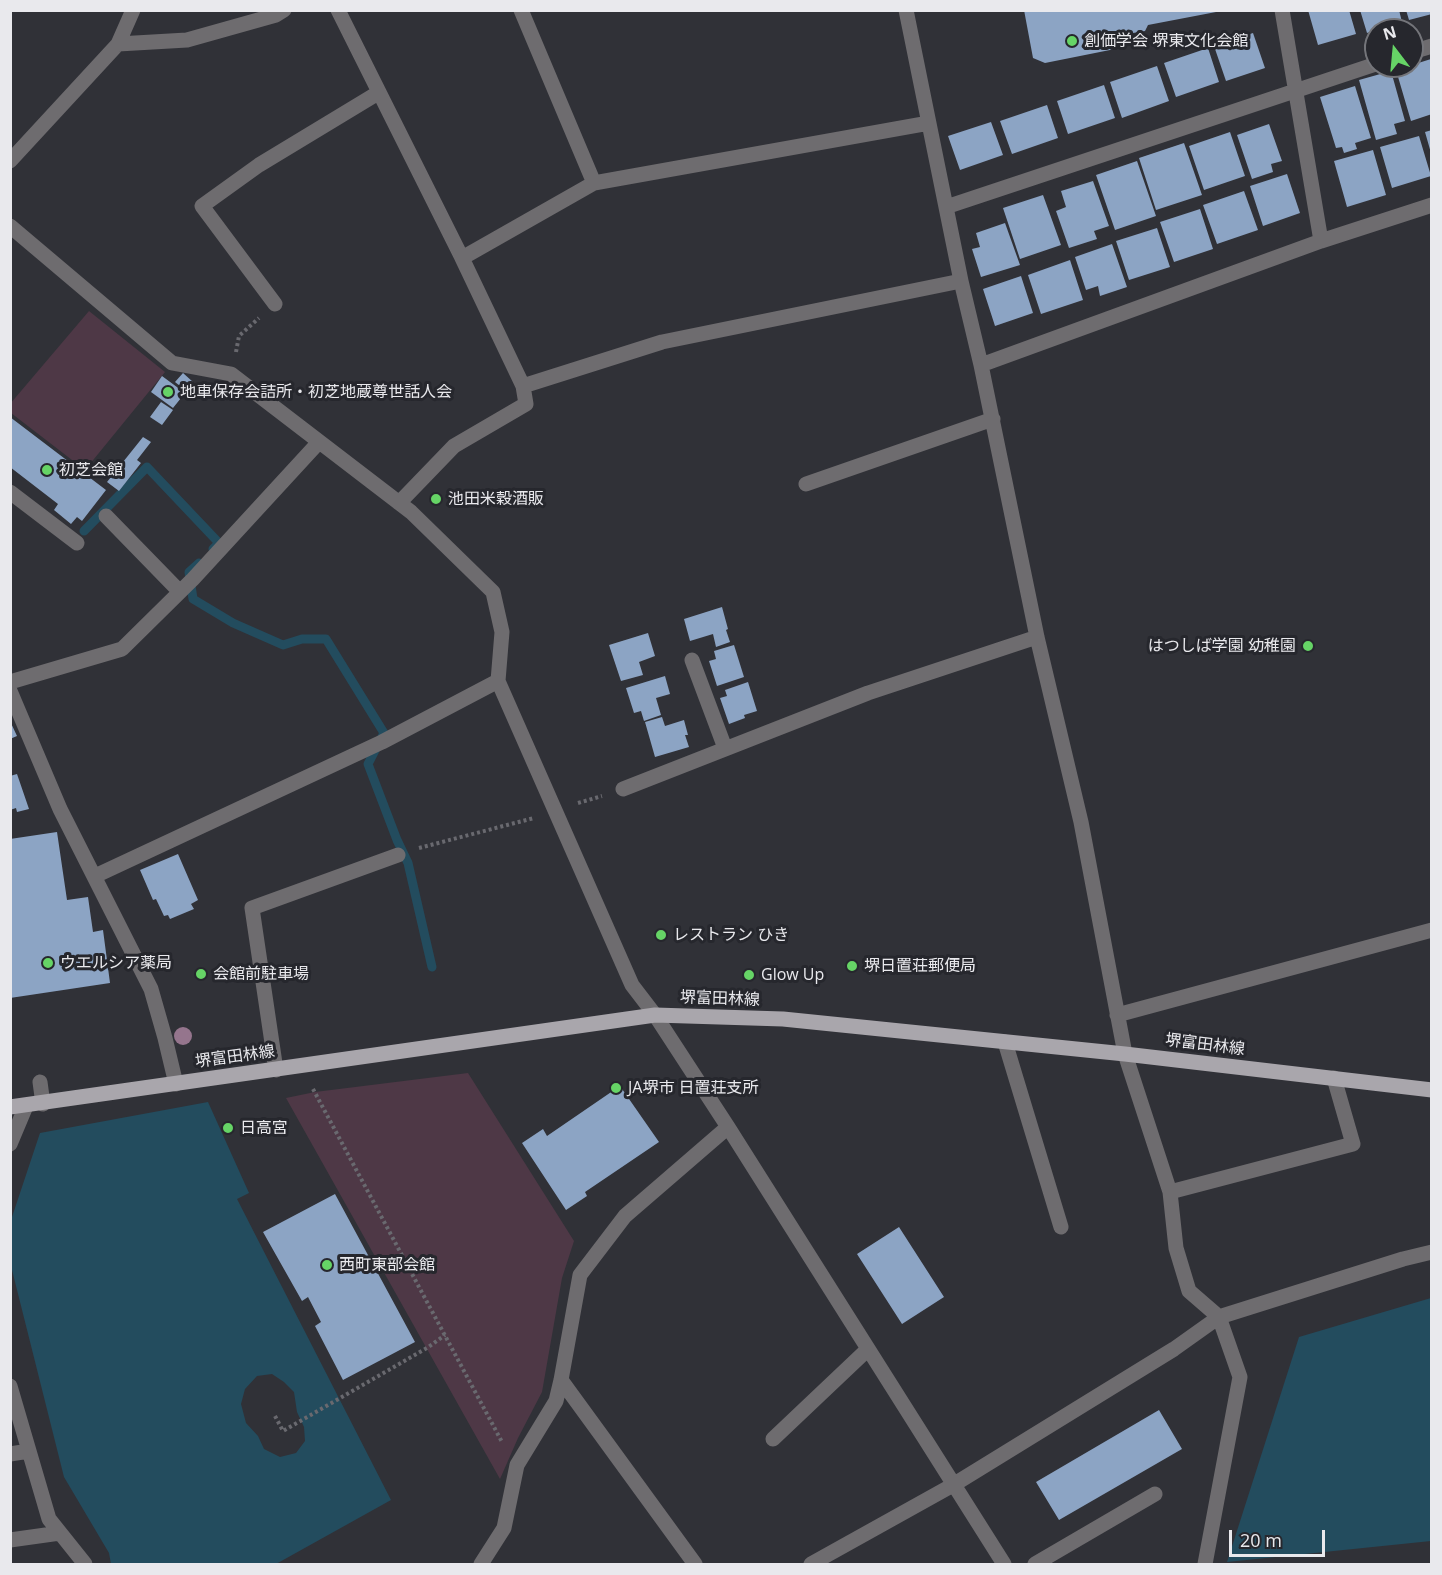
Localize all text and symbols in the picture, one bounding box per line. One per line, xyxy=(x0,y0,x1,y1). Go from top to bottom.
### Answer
north arrow xyxy=(1364,18,1424,78)
text: N xyxy=(1380,20,1399,45)
place label: 創価学会 堺東文化会館 xyxy=(1084,31,1248,51)
marker: 創価学会 堺東文化会館 xyxy=(1065,34,1079,48)
place label: 地車保存会詰所・初芝地蔵尊世話人会 xyxy=(180,382,452,402)
marker: 地車保存会詰所・初芝地蔵尊世話人会 xyxy=(161,385,175,399)
place label: 初芝会館 xyxy=(59,460,123,480)
marker: 初芝会館 xyxy=(40,463,54,477)
place label: 池田米穀酒販 xyxy=(448,489,544,509)
marker: 池田米穀酒販 xyxy=(429,492,443,506)
place label: はつしば学園 幼稚園 xyxy=(1148,636,1296,656)
marker: はつしば学園 幼稚園 xyxy=(1301,639,1315,653)
place label: レストラン ひき xyxy=(673,925,789,945)
marker: レストラン ひき xyxy=(654,928,668,942)
place label: ウエルシア薬局 xyxy=(60,953,172,973)
marker: ウエルシア薬局 xyxy=(41,956,55,970)
place label: 堺日置荘郵便局 xyxy=(864,956,976,976)
marker: 堺日置荘郵便局 xyxy=(845,959,859,973)
place label: 会館前駐車場 xyxy=(213,964,309,984)
place label: Glow Up xyxy=(761,965,824,985)
marker: 会館前駐車場 xyxy=(194,967,208,981)
marker: Glow Up xyxy=(742,968,756,982)
street label: 堺富田林線 xyxy=(680,988,760,1010)
street label: 堺富田林線 xyxy=(1164,1031,1246,1059)
street label: 堺富田林線 xyxy=(194,1042,276,1072)
place label: JA堺市 日置荘支所 xyxy=(628,1078,759,1098)
marker: JA堺市 日置荘支所 xyxy=(609,1081,623,1095)
place label: 日高宮 xyxy=(240,1118,288,1138)
marker: 日高宮 xyxy=(221,1121,235,1135)
place label: 西町東部会館 xyxy=(339,1255,435,1275)
marker: 西町東部会館 xyxy=(320,1258,334,1272)
scale bar xyxy=(1232,1518,1328,1556)
text: 20 m xyxy=(1240,1528,1282,1552)

